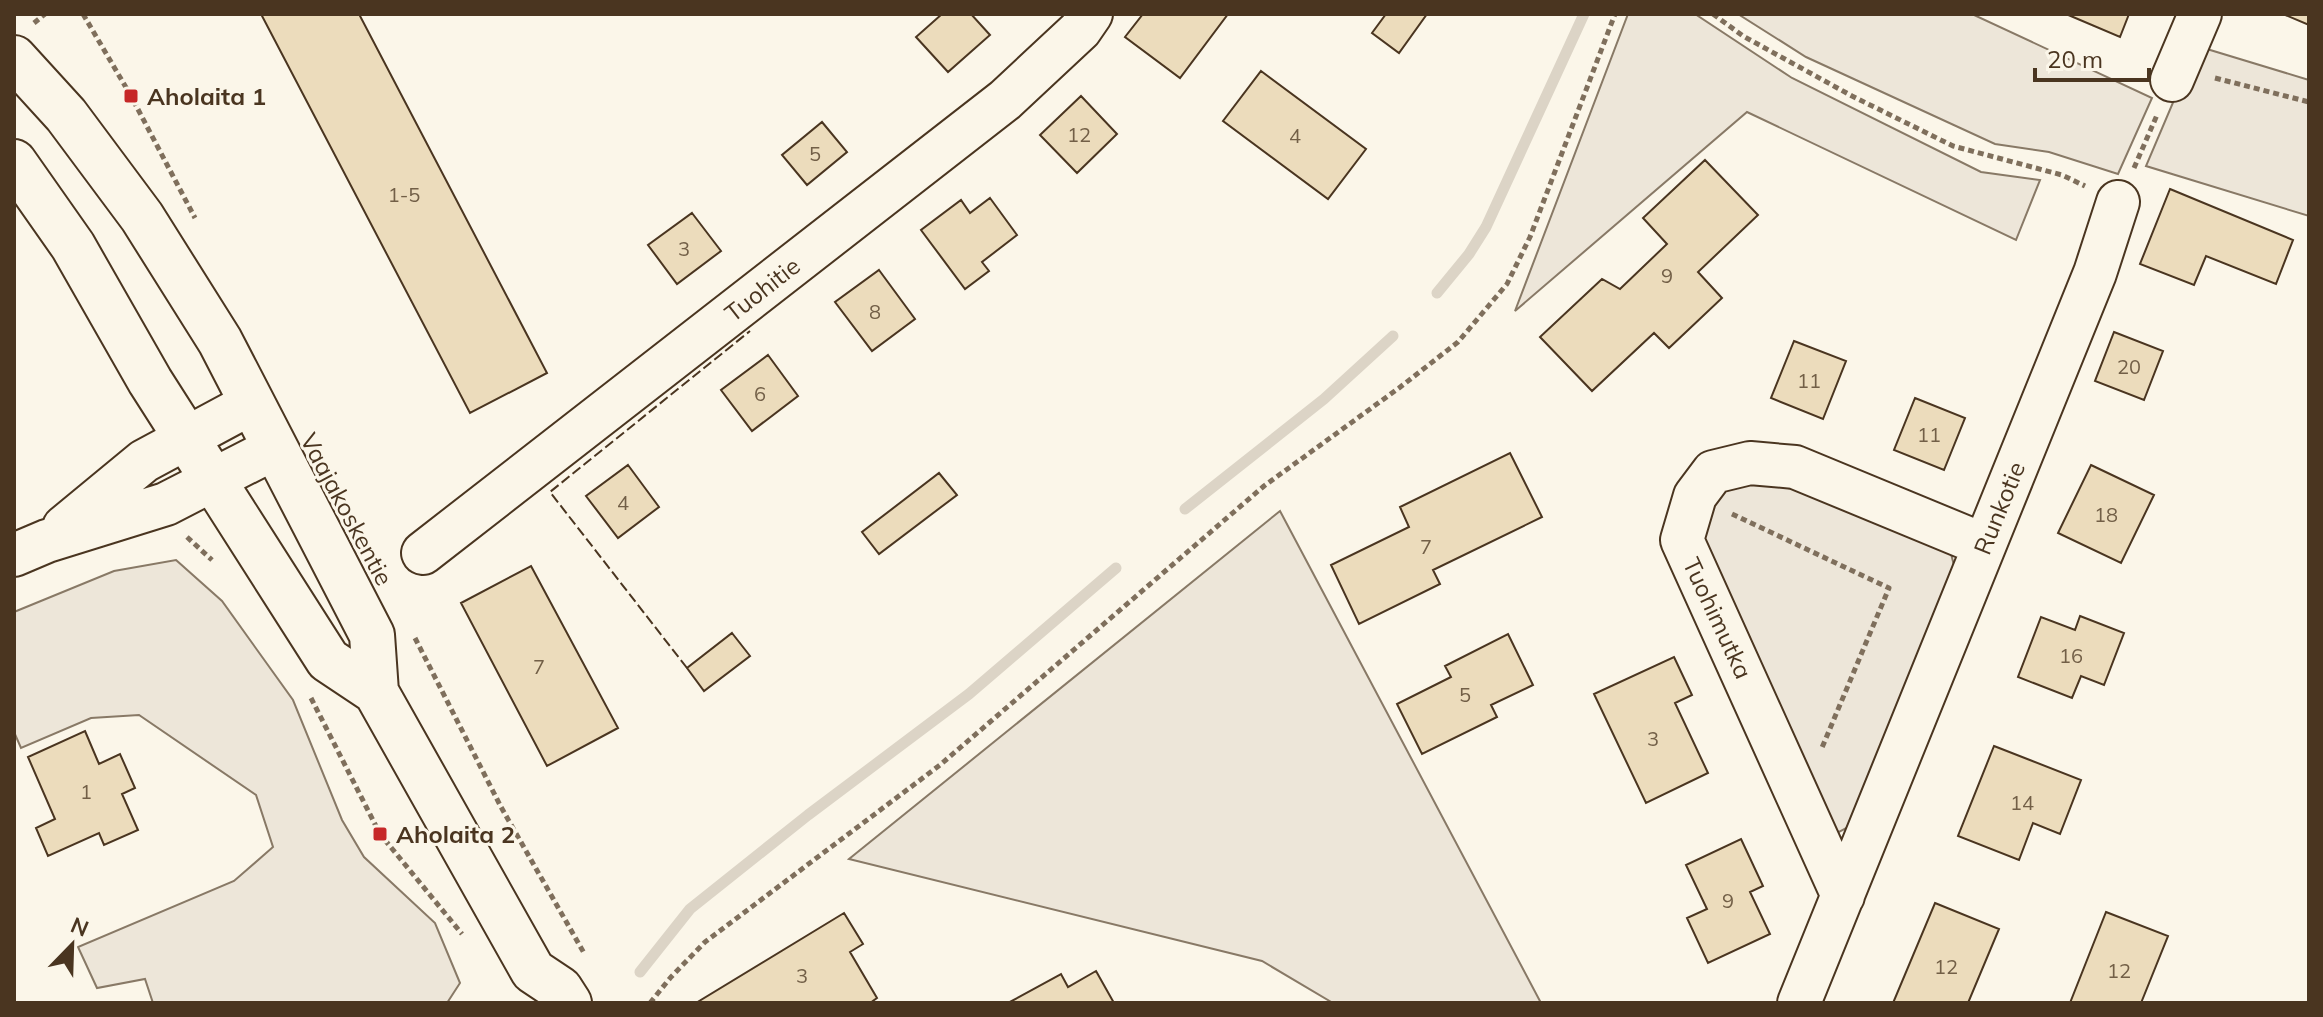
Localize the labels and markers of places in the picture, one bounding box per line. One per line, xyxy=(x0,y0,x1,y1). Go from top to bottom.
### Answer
place label: Aholaita 1 xyxy=(147,81,266,111)
marker: Aholaita 1 xyxy=(122,87,140,105)
place label: Aholaita 2 xyxy=(396,819,515,849)
marker: Aholaita 2 xyxy=(371,825,389,843)

